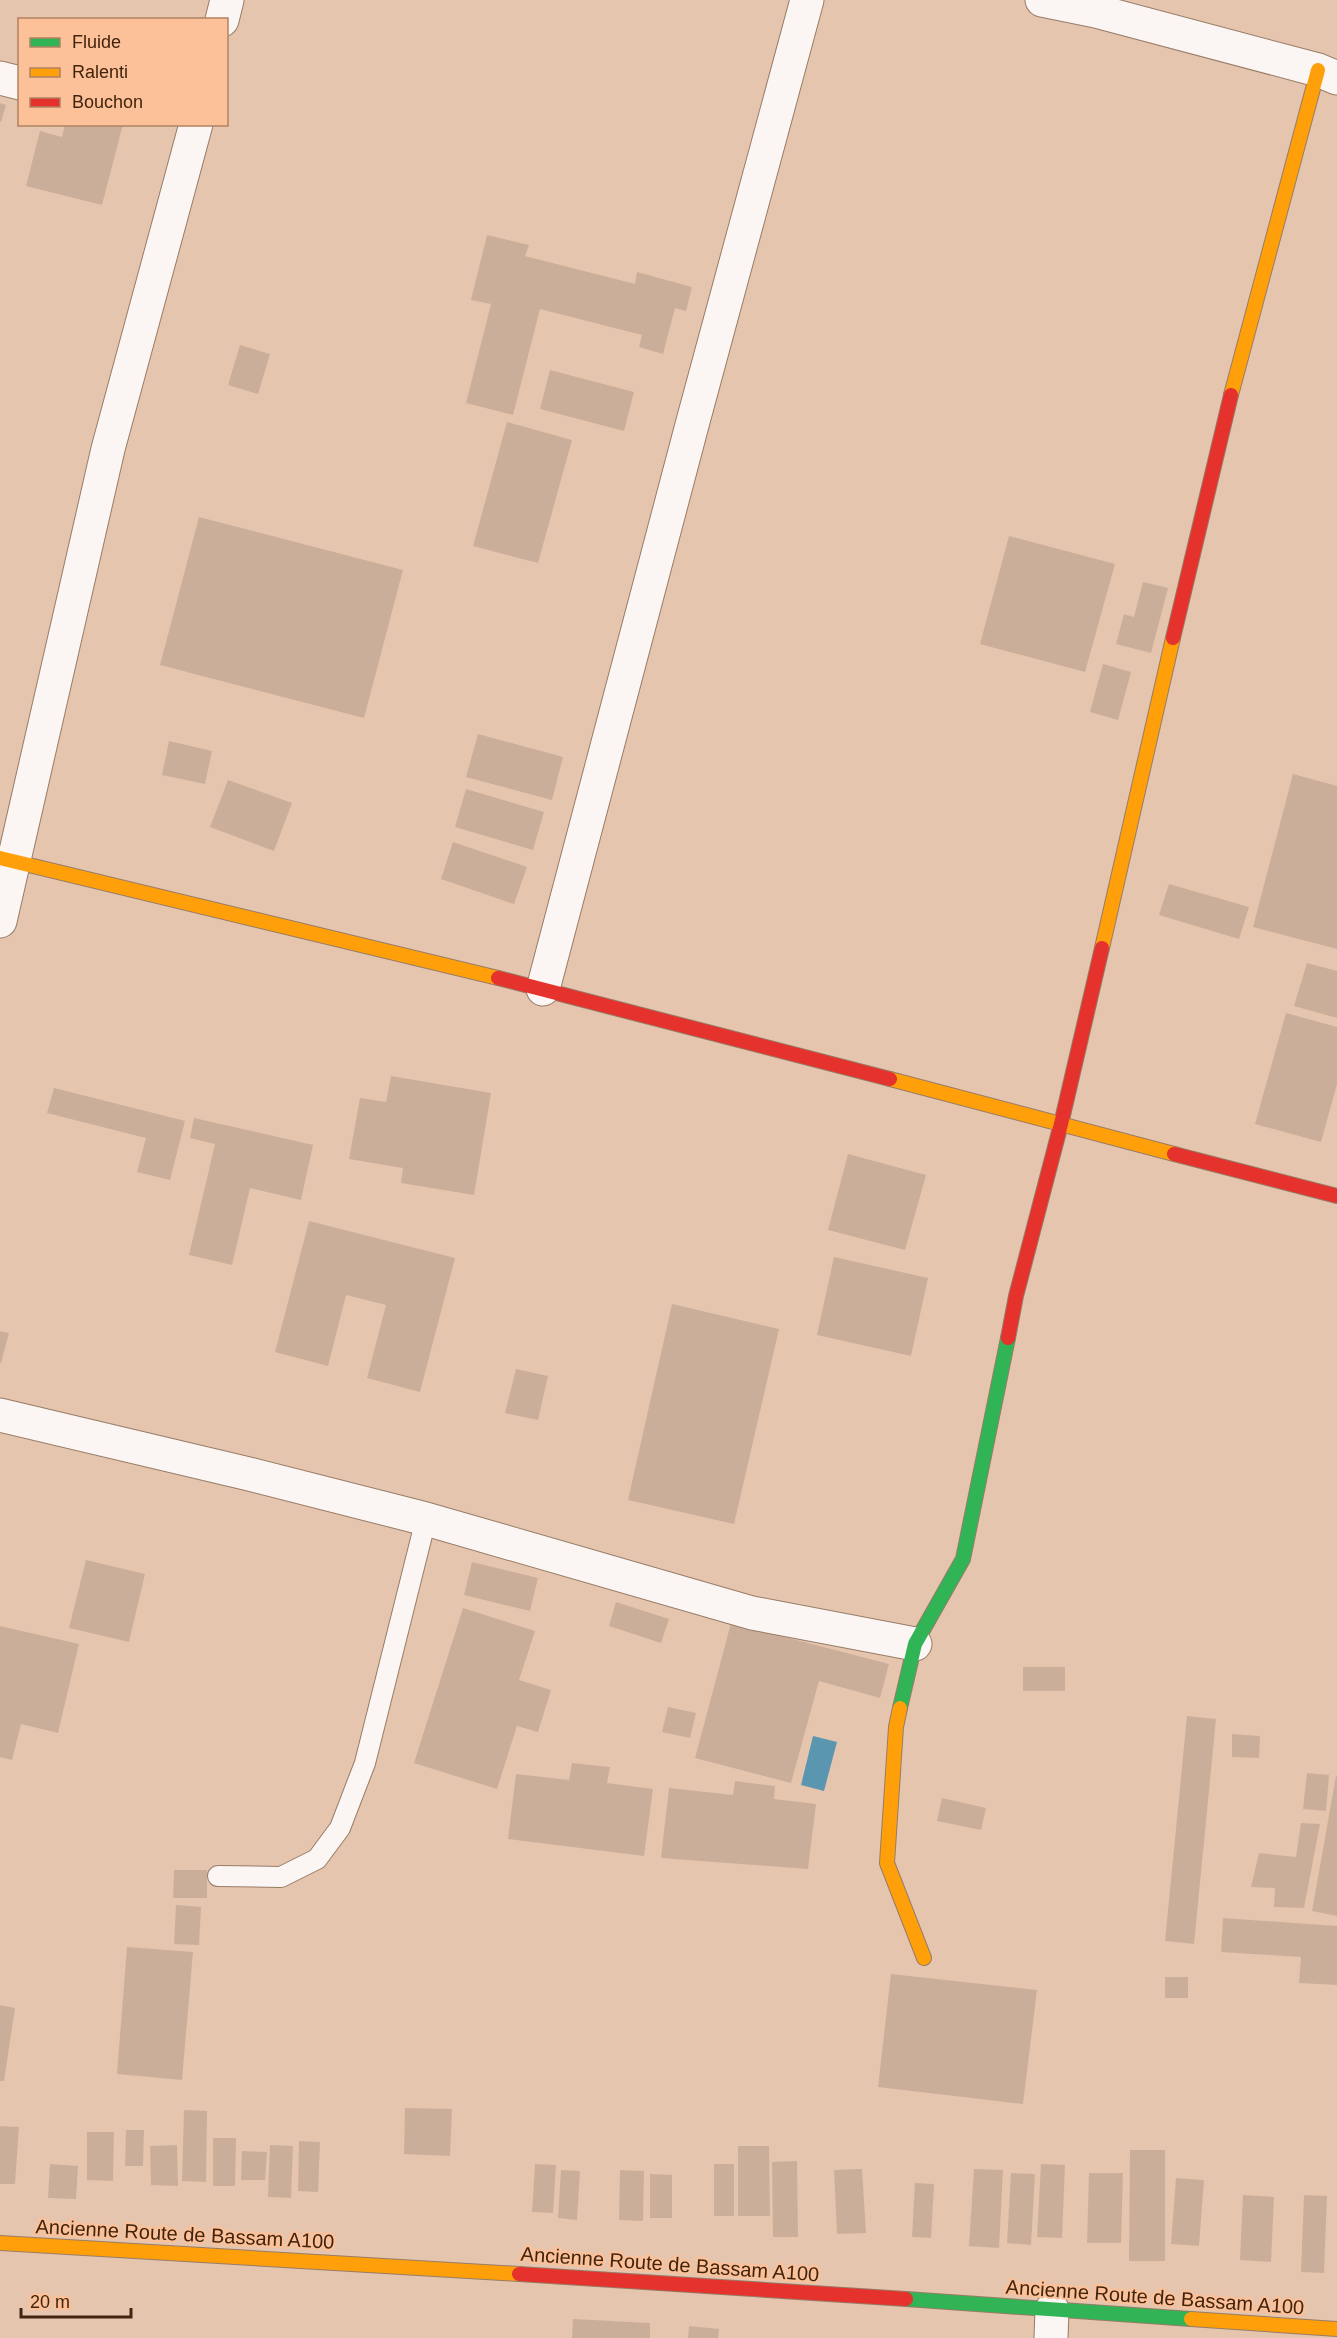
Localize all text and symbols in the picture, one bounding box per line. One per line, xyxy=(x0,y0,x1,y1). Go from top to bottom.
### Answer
legend xyxy=(18,18,228,126)
text: Fluide xyxy=(72,32,121,52)
text: Ralenti xyxy=(72,62,128,82)
text: Bouchon xyxy=(72,92,143,112)
street label: Ancienne Route de Bassam A100 xyxy=(35,2215,335,2253)
street label: Ancienne Route de Bassam A100 xyxy=(520,2243,820,2285)
street label: Ancienne Route de Bassam A100 xyxy=(1005,2276,1305,2318)
scale bar xyxy=(21,2281,130,2319)
text: 20 m xyxy=(30,2292,70,2312)

